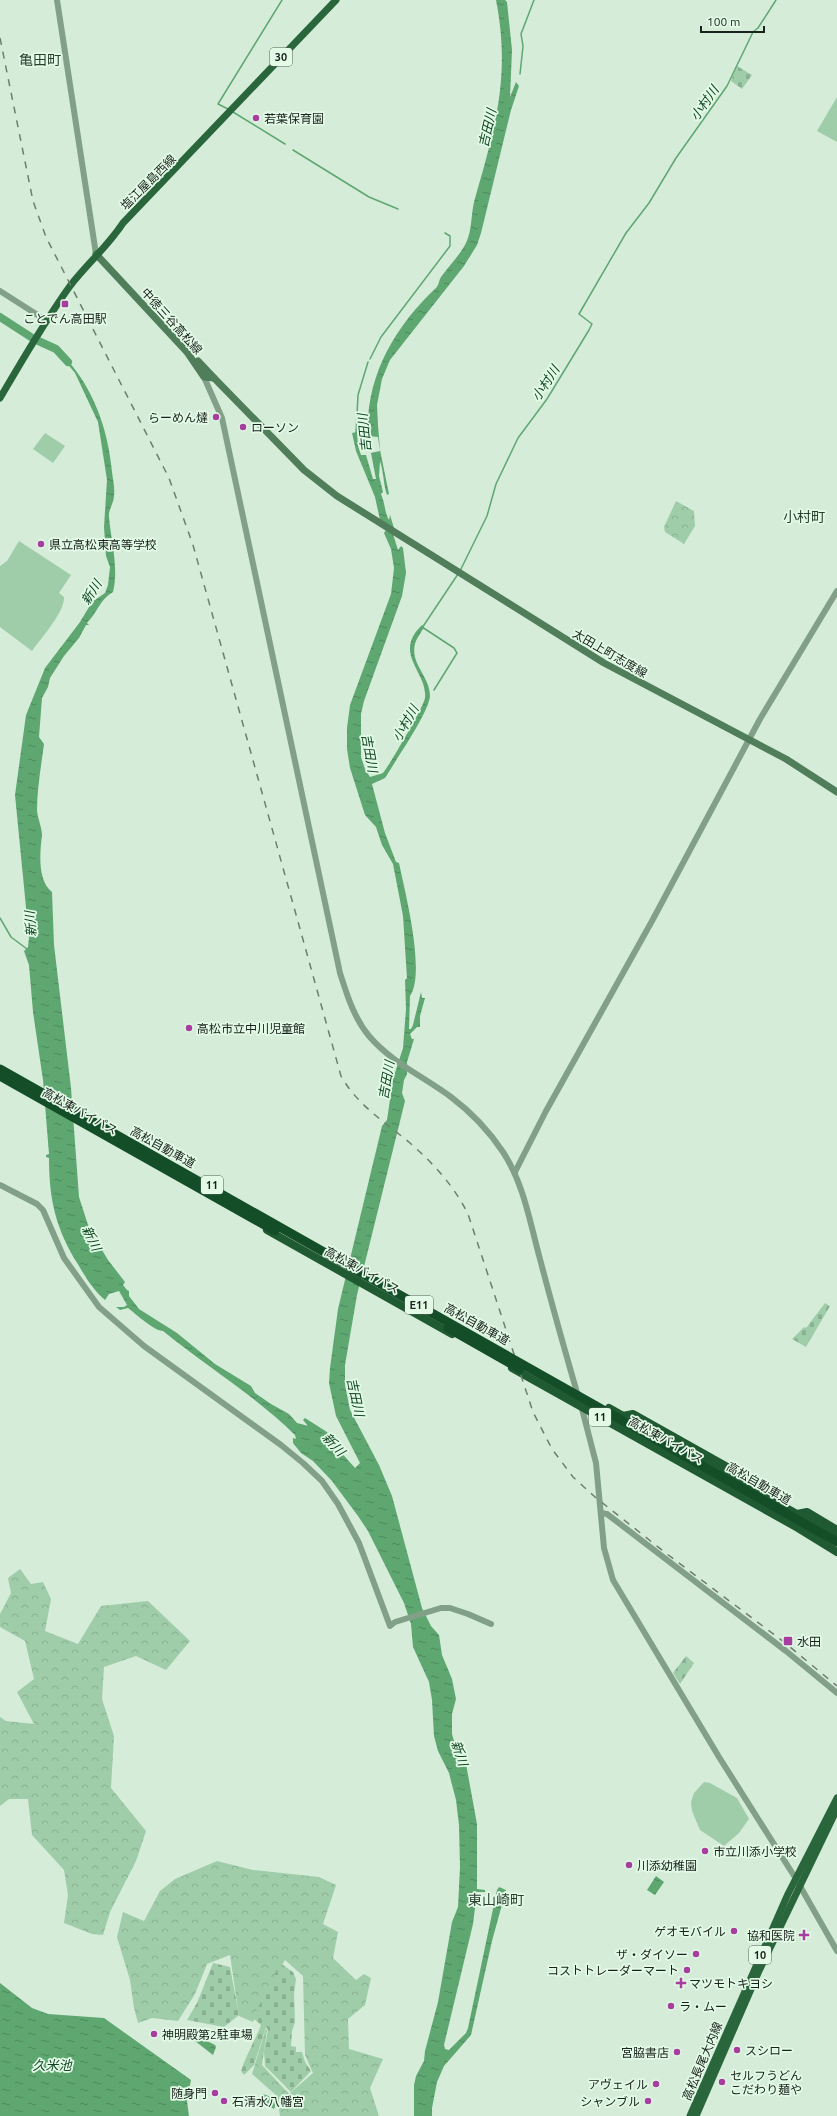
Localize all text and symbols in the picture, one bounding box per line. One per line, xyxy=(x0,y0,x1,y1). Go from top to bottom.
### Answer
scale bar xyxy=(701,8,764,34)
text: 100 m xyxy=(707,15,740,28)
road number: 30 xyxy=(270,48,292,66)
district label: 亀田町 xyxy=(19,52,61,68)
water label: 小村川 xyxy=(687,81,722,123)
water label: 吉田川 xyxy=(476,105,499,149)
place label: 若葉保育園 xyxy=(264,112,324,125)
marker: 若葉保育園 xyxy=(251,113,261,123)
street label: 塩江屋島西線 xyxy=(118,152,178,212)
street label: 中徳三谷高松線 xyxy=(139,285,205,357)
marker: ことでん高田駅 xyxy=(60,299,70,309)
place label: ことでん高田駅 xyxy=(23,312,107,325)
water label: 小村川 xyxy=(529,361,563,403)
place label: らーめん燵 xyxy=(148,411,208,424)
water label: 吉田川 xyxy=(355,411,373,453)
marker: らーめん燵 xyxy=(211,412,221,422)
place label: ローソン xyxy=(251,421,299,434)
marker: ローソン xyxy=(238,422,248,432)
district label: 小村町 xyxy=(783,509,825,525)
place label: 県立高松東高等学校 xyxy=(49,538,157,551)
marker: 県立高松東高等学校 xyxy=(36,539,46,549)
water label: 新川 xyxy=(78,576,105,607)
street label: 太田上町志度線 xyxy=(570,626,650,680)
water label: 小村川 xyxy=(389,701,422,743)
water label: 吉田川 xyxy=(360,733,381,775)
water label: 新川 xyxy=(22,909,38,937)
place label: 高松市立中川児童館 xyxy=(197,1022,305,1035)
marker: 高松市立中川児童館 xyxy=(184,1023,194,1033)
water label: 吉田川 xyxy=(376,1058,397,1100)
street label: 高松東バイパス xyxy=(40,1085,120,1137)
street label: 高松自動車道 xyxy=(128,1124,198,1170)
road number: 11 xyxy=(201,1176,223,1194)
water label: 新川 xyxy=(80,1223,105,1255)
street label: 高松東バイパス xyxy=(322,1244,402,1296)
road number: E11 xyxy=(405,1296,433,1314)
street label: 高松自動車道 xyxy=(442,1301,512,1347)
water label: 吉田川 xyxy=(345,1376,367,1419)
road number: 11 xyxy=(589,1408,611,1426)
street label: 高松東バイパス xyxy=(626,1414,706,1466)
water label: 新川 xyxy=(320,1430,349,1460)
street label: 高松自動車道 xyxy=(725,1459,793,1507)
marker: 水田 xyxy=(782,1635,794,1647)
place label: 水田 xyxy=(797,1635,821,1648)
water label: 新川 xyxy=(449,1738,471,1769)
place label: 市立川添小学校 xyxy=(713,1845,797,1858)
marker: 市立川添小学校 xyxy=(700,1846,710,1856)
place label: 川添幼稚園 xyxy=(637,1859,697,1872)
marker: 川添幼稚園 xyxy=(624,1860,634,1870)
district label: 東山崎町 xyxy=(468,1892,524,1908)
place label: ゲオモバイル xyxy=(654,1925,726,1938)
marker: ゲオモバイル xyxy=(729,1926,739,1936)
place label: 協和医院 xyxy=(747,1929,795,1942)
marker: 協和医院 xyxy=(798,1929,810,1941)
road number: 10 xyxy=(749,1946,771,1964)
place label: ザ・ダイソー xyxy=(616,1948,688,1961)
marker: ザ・ダイソー xyxy=(691,1949,701,1959)
place label: コストトレーダーマート xyxy=(547,1964,679,1977)
marker: コストトレーダーマート xyxy=(682,1965,692,1975)
place label: マツモトキヨシ xyxy=(689,1977,773,1990)
marker: マツモトキヨシ xyxy=(676,1978,686,1988)
place label: ラ・ムー xyxy=(679,2000,727,2013)
marker: ラ・ムー xyxy=(666,2001,676,2011)
street label: 高松長尾大内線 xyxy=(680,2020,724,2102)
place label: 神明殿第2駐車場 xyxy=(162,2028,253,2041)
marker: 神明殿第2駐車場 xyxy=(149,2029,159,2039)
place label: スシロー xyxy=(745,2044,793,2057)
marker: スシロー xyxy=(732,2045,742,2055)
place label: 宮脇書店 xyxy=(621,2046,669,2059)
marker: 宮脇書店 xyxy=(672,2047,682,2057)
water label: 久米池 xyxy=(32,2058,73,2072)
place label: セルフうどん こだわり麺や xyxy=(730,2069,802,2096)
marker: セルフうどん こだわり麺や xyxy=(717,2077,727,2087)
place label: アヴェイル xyxy=(588,2078,648,2091)
marker: アヴェイル xyxy=(651,2079,661,2089)
place label: 随身門 xyxy=(171,2087,207,2100)
marker: 随身門 xyxy=(210,2088,220,2098)
place label: 石清水八幡宮 xyxy=(232,2095,304,2108)
place label: シャンブル xyxy=(580,2095,640,2108)
marker: 石清水八幡宮 xyxy=(219,2096,229,2106)
marker: シャンブル xyxy=(643,2096,653,2106)

